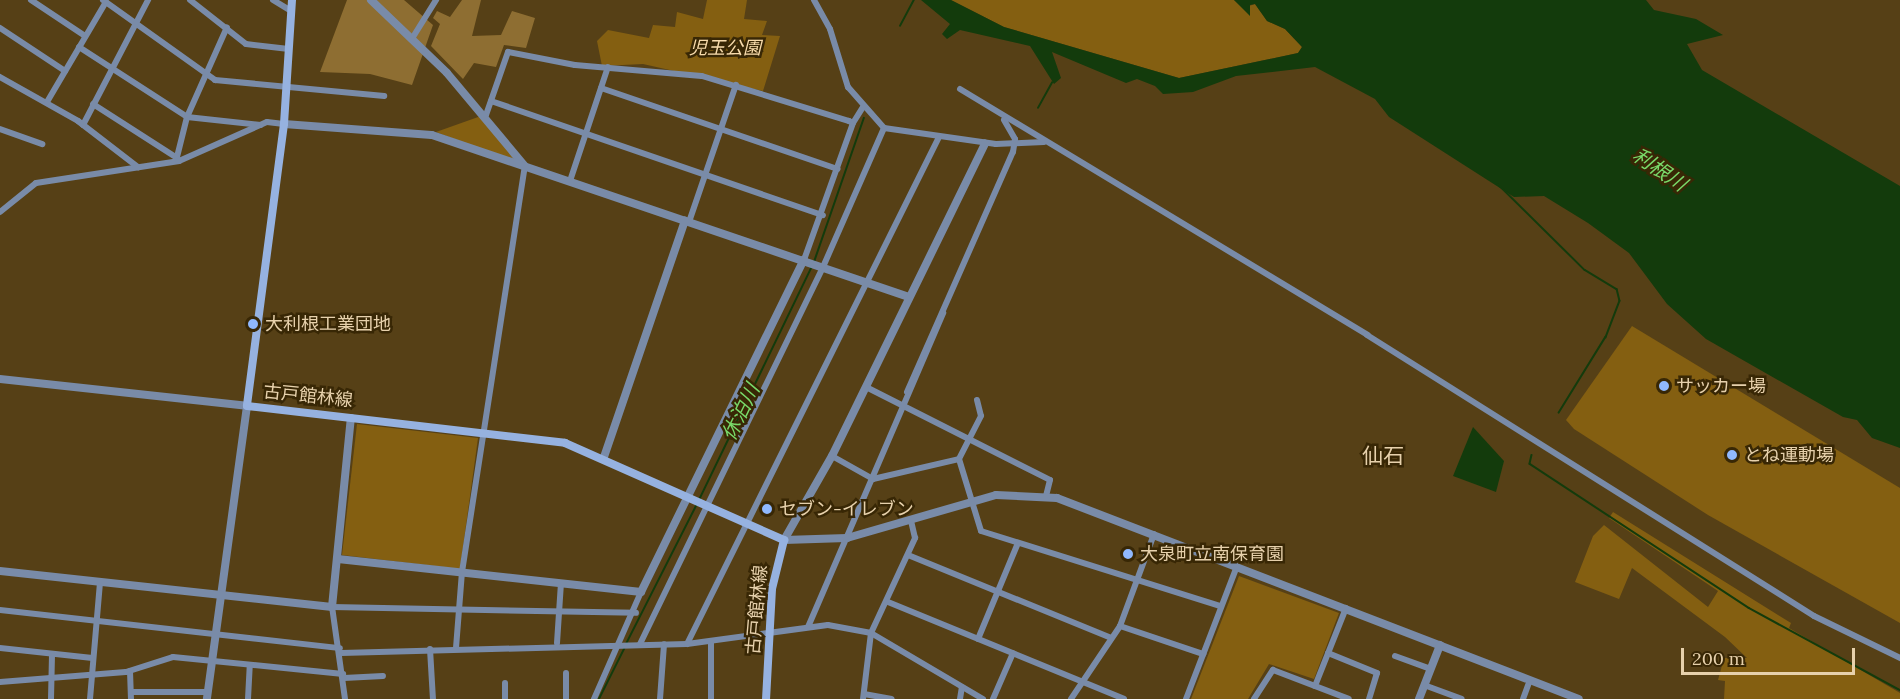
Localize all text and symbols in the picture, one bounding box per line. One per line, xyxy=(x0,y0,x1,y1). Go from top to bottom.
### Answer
park label: 児玉公園 xyxy=(689,37,761,59)
water label: 利根川 xyxy=(1628,142,1692,196)
place label: 大利根工業団地 xyxy=(265,313,391,335)
marker: 大利根工業団地 xyxy=(246,317,260,331)
place label: サッカー場 xyxy=(1676,375,1766,397)
marker: サッカー場 xyxy=(1657,379,1671,393)
water label: 休泊川 xyxy=(716,380,764,444)
street label: 古戸館林線 xyxy=(262,381,354,411)
district label: 仙石 xyxy=(1362,443,1404,469)
place label: とね運動場 xyxy=(1744,444,1834,466)
marker: とね運動場 xyxy=(1725,448,1739,462)
place label: セブン-イレブン xyxy=(779,498,914,520)
marker: セブン-イレブン xyxy=(760,502,774,516)
place label: 大泉町立南保育園 xyxy=(1140,543,1284,565)
marker: 大泉町立南保育園 xyxy=(1121,547,1135,561)
street label: 古戸館林線 xyxy=(742,564,772,656)
scale bar xyxy=(1684,636,1858,674)
text: 200 m xyxy=(1692,647,1745,670)

